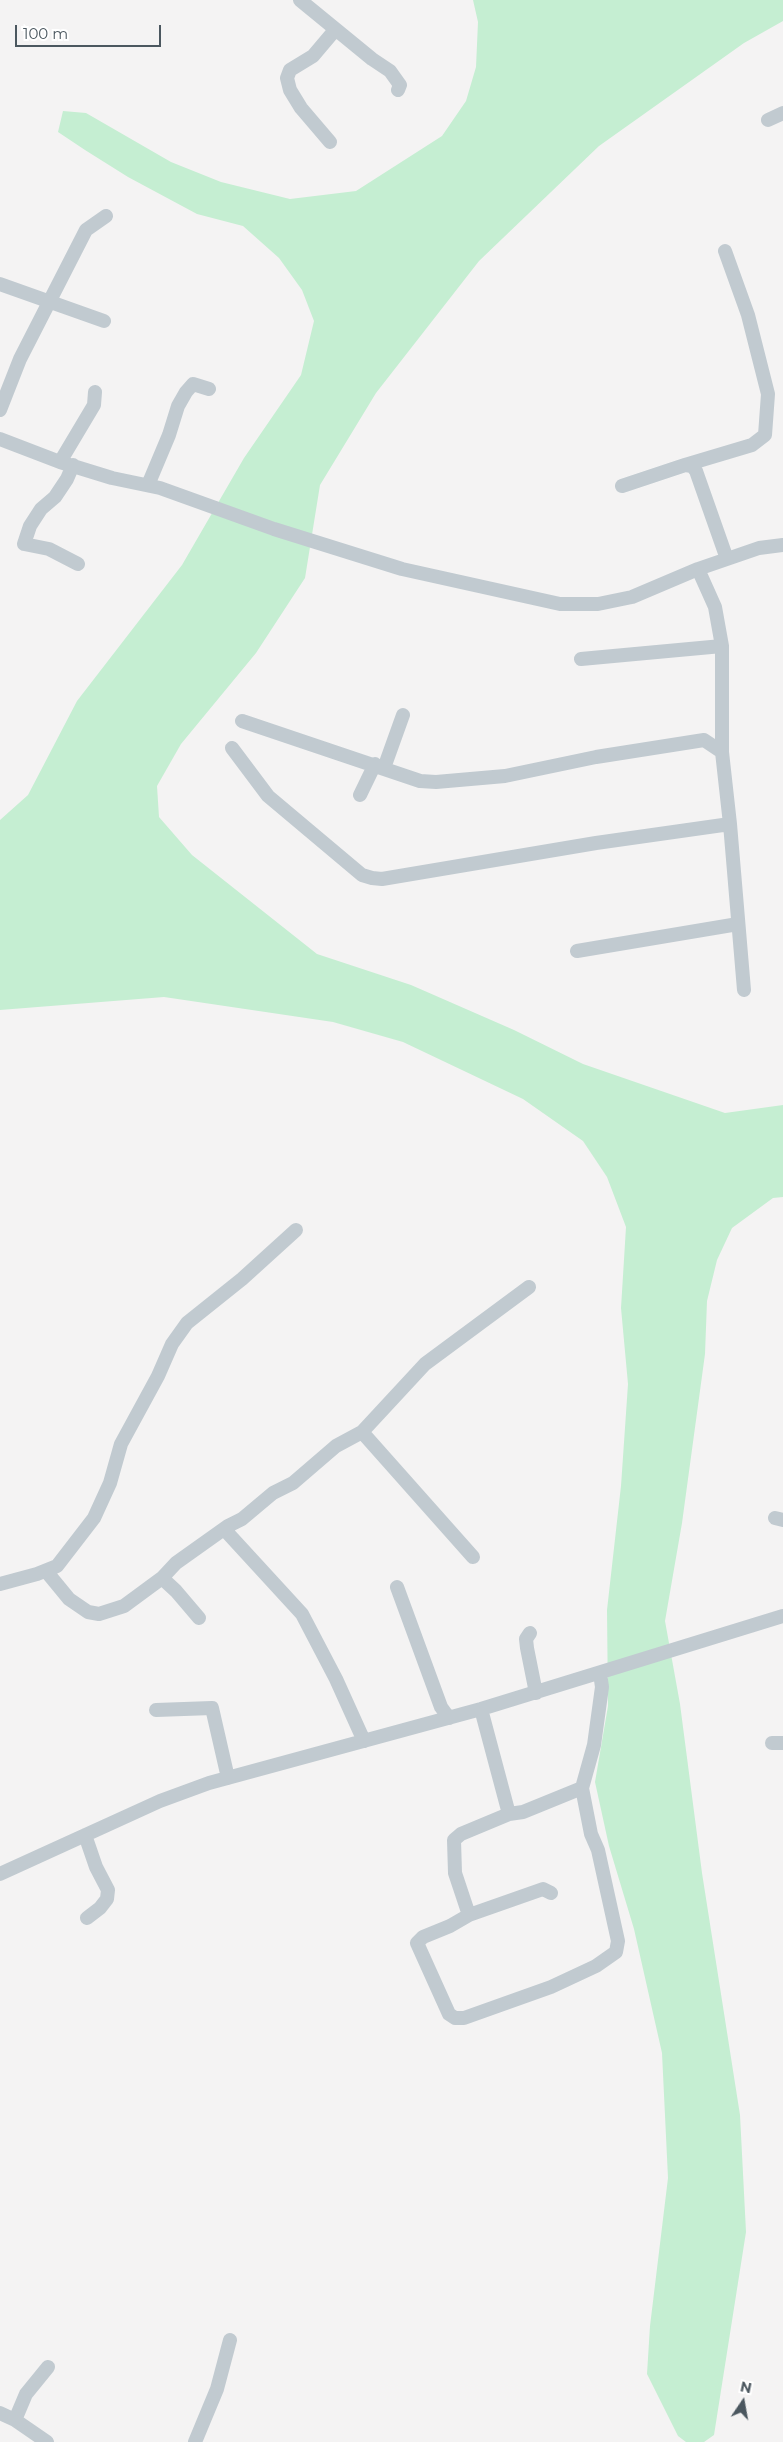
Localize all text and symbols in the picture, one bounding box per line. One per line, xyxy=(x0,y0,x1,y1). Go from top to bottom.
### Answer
scale bar xyxy=(18,15,164,47)
text: 100 m xyxy=(23,24,68,43)
north arrow xyxy=(718,2377,768,2427)
text: N xyxy=(739,2377,754,2397)

